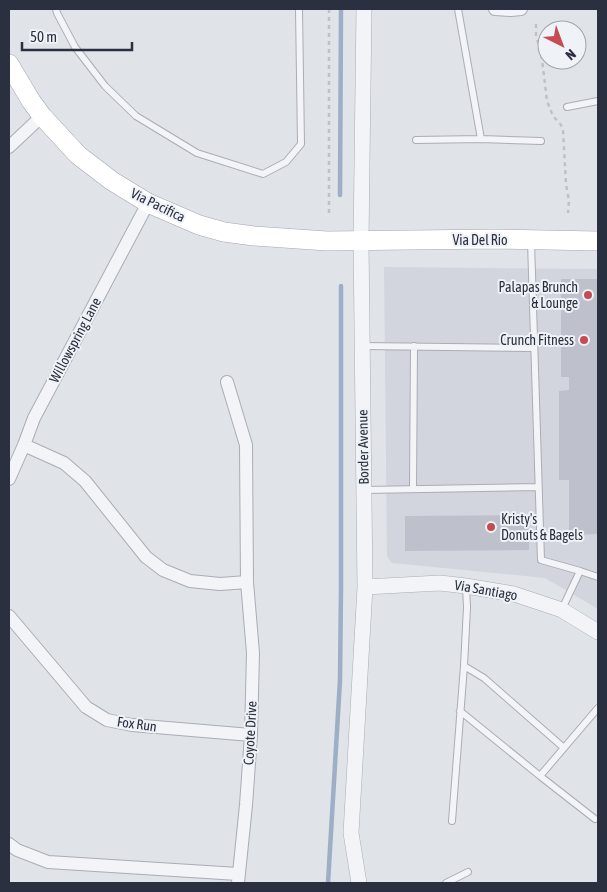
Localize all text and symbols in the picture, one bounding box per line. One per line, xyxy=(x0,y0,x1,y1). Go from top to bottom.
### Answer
scale bar xyxy=(22,20,132,52)
north arrow xyxy=(537,20,587,70)
text: 50 m xyxy=(30,28,57,45)
text: N xyxy=(562,46,579,63)
street label: Via Pacifica xyxy=(128,185,188,225)
street label: Via Del Rio xyxy=(452,232,508,248)
place label: Palapas Brunch & Lounge xyxy=(498,279,578,311)
marker: Palapas Brunch & Lounge xyxy=(582,289,594,301)
street label: Willowspring Lane xyxy=(46,295,104,385)
place label: Crunch Fitness xyxy=(500,332,574,348)
marker: Crunch Fitness xyxy=(578,334,590,346)
street label: Border Avenue xyxy=(354,409,372,485)
place label: Kristy's Donuts & Bagels xyxy=(501,511,583,543)
marker: Kristy's Donuts & Bagels xyxy=(485,521,497,533)
street label: Via Santiago xyxy=(453,577,519,603)
street label: Coyote Drive xyxy=(240,700,260,766)
street label: Fox Run xyxy=(116,713,158,735)

